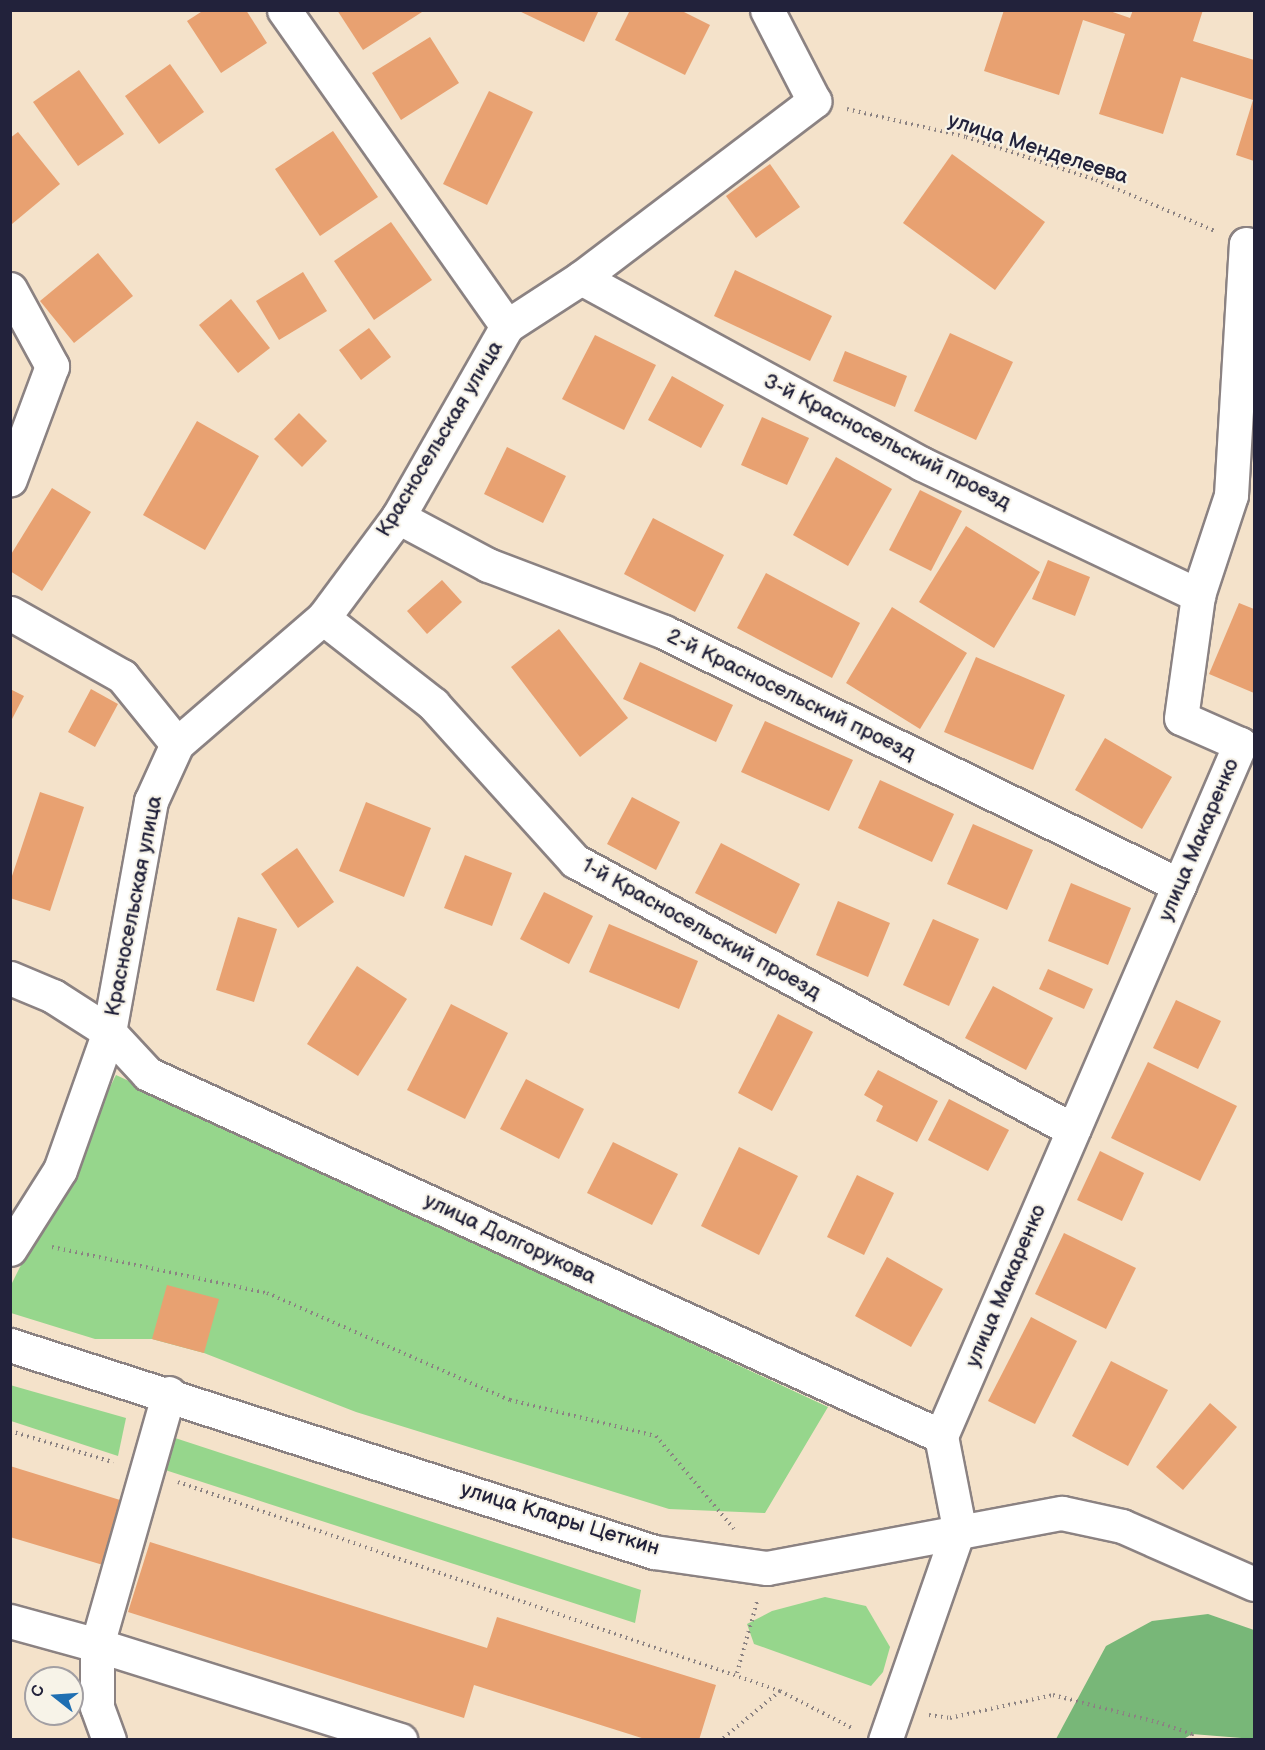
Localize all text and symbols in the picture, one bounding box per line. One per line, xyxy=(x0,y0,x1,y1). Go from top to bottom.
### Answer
street label: улица Менделеева xyxy=(945,108,1131,190)
street label: Красносельская улица xyxy=(371,336,509,542)
street label: 3-й Красносельский проезд xyxy=(759,369,1015,515)
street label: 2-й Красносельский проезд xyxy=(663,624,919,766)
street label: улица Макаренко xyxy=(1153,755,1245,925)
street label: Красносельская улица xyxy=(100,794,168,1018)
street label: 1-й Красносельский проезд xyxy=(577,853,825,1005)
street label: улица Долгорукова xyxy=(420,1188,600,1290)
street label: улица Макаренко xyxy=(960,1201,1052,1371)
street label: улица Клары Цеткин xyxy=(458,1477,662,1561)
north arrow xyxy=(24,1666,84,1726)
text: С xyxy=(28,1683,49,1699)

